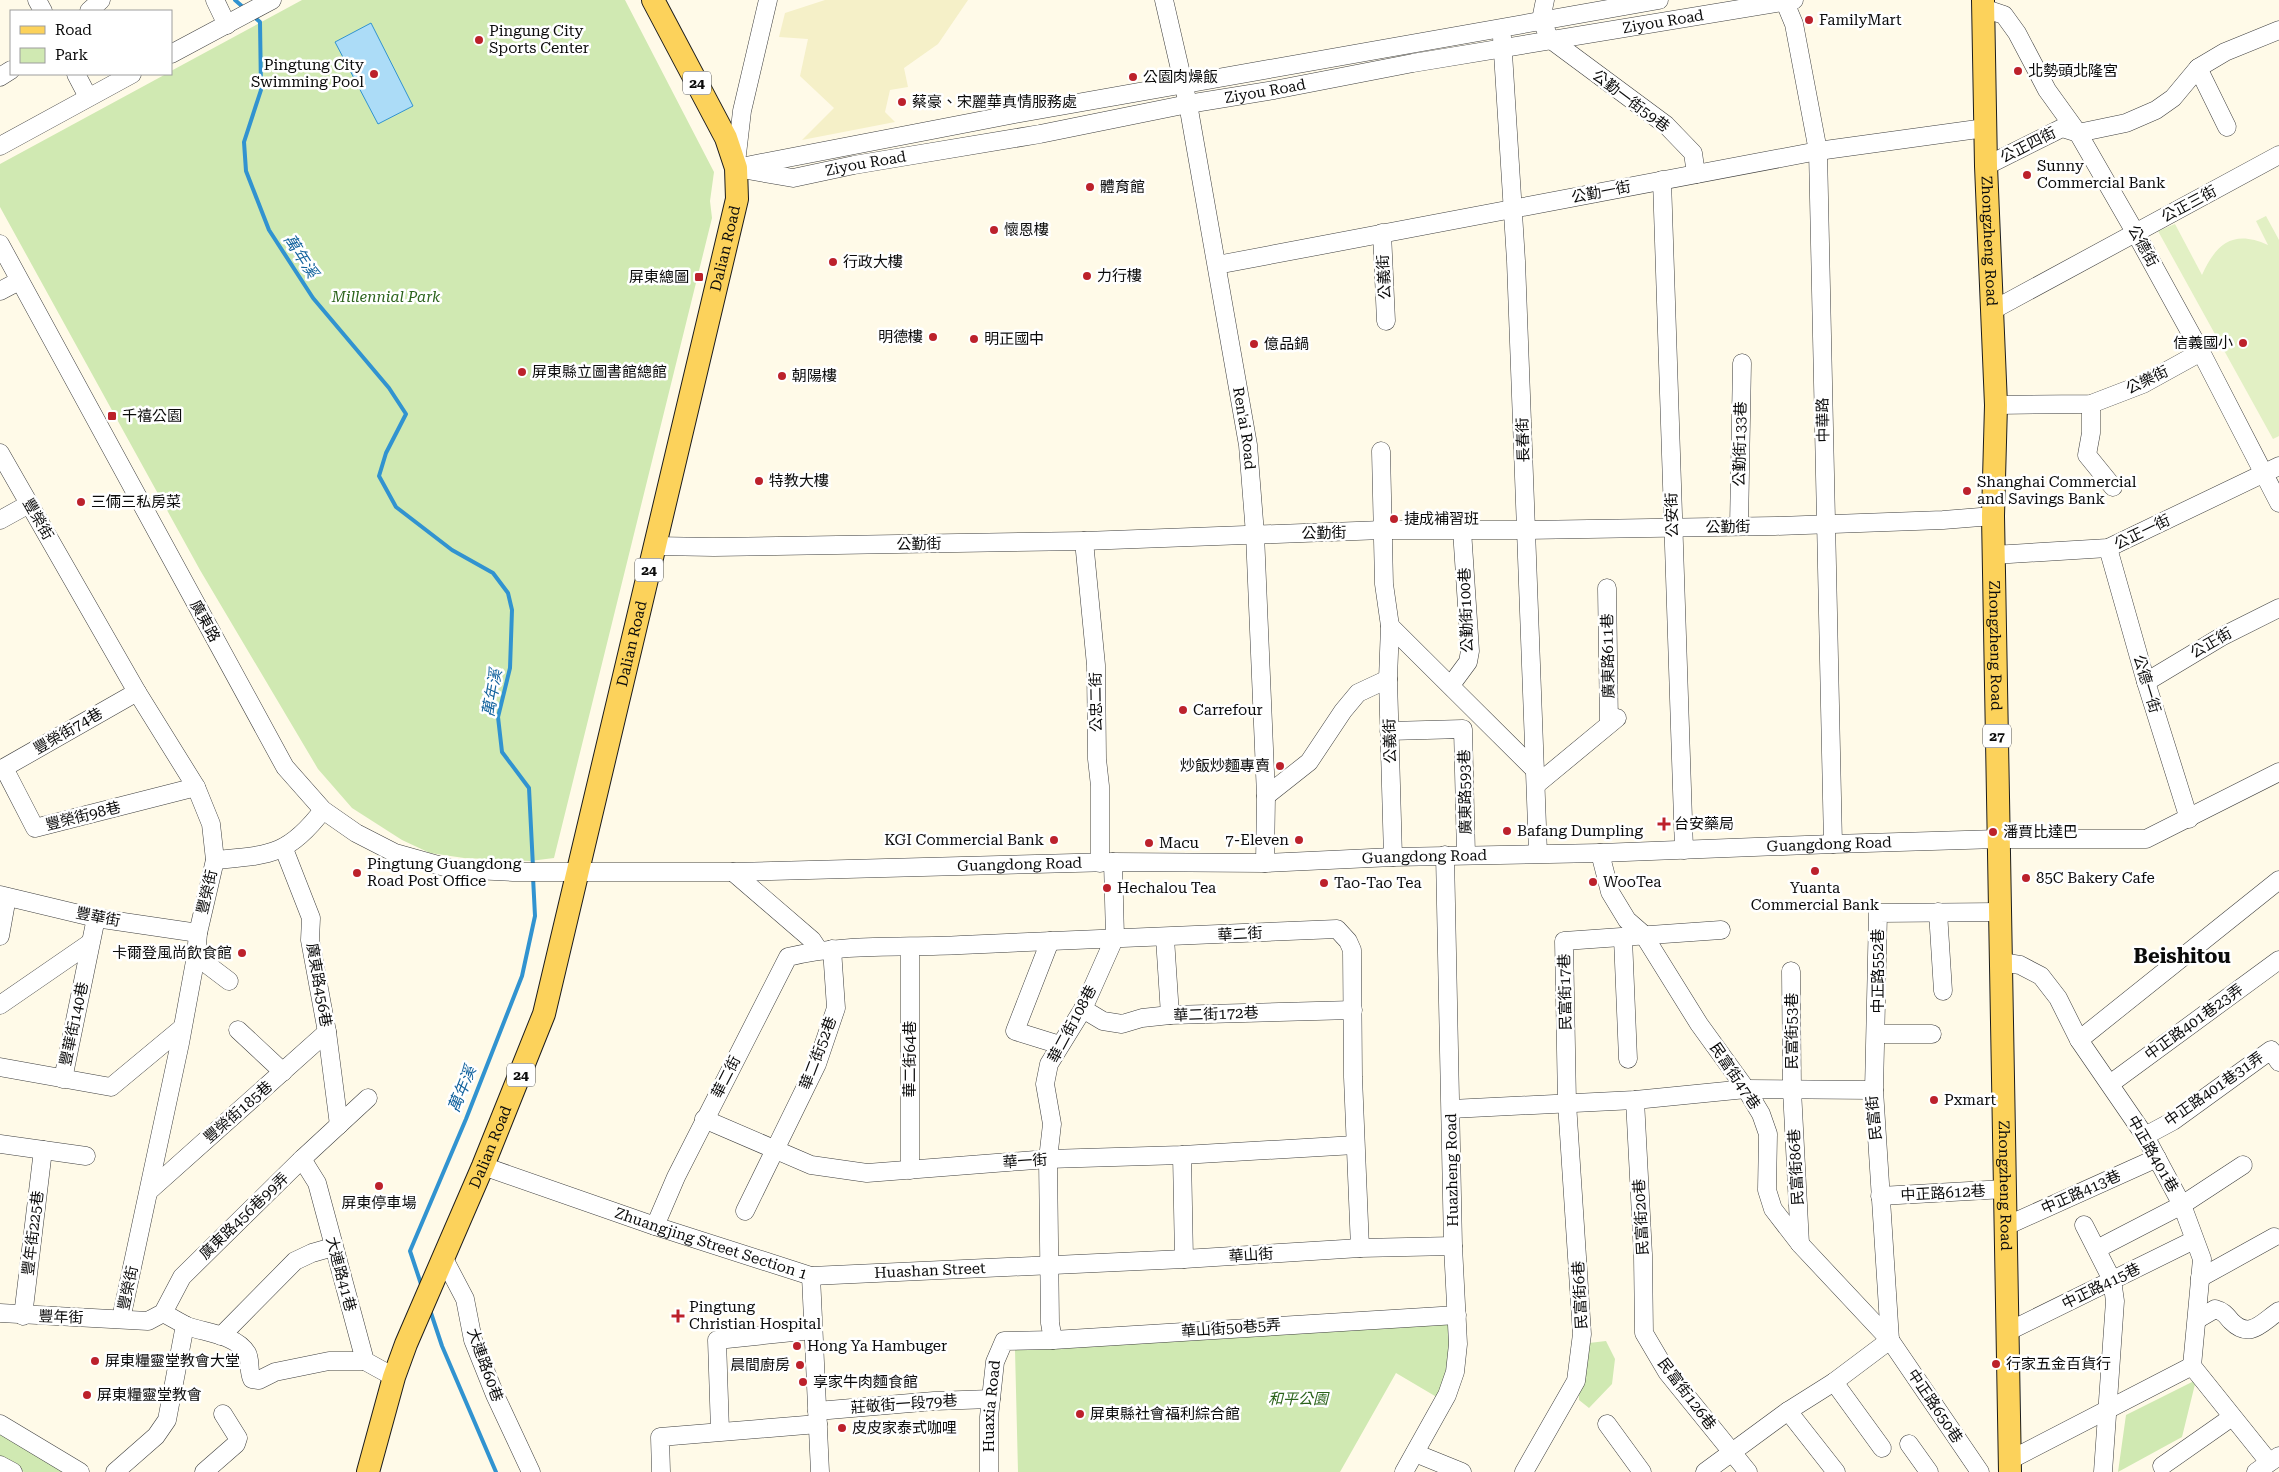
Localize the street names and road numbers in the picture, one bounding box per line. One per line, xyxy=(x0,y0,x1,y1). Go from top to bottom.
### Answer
street label: Ziyou Road xyxy=(1621,6,1705,37)
street label: 公勤一街59巷 xyxy=(1589,66,1673,136)
road number: 24 xyxy=(683,72,711,95)
street label: Ziyou Road xyxy=(1223,75,1308,107)
street label: 公正四街 xyxy=(1997,123,2059,167)
street label: Ziyou Road xyxy=(824,147,908,180)
street label: Zhongzheng Road xyxy=(1977,175,2001,307)
street label: 公勤一街 xyxy=(1570,177,1632,207)
street label: 公正三街 xyxy=(2158,182,2220,226)
street label: Dalian Road xyxy=(706,203,744,293)
street label: 公德街 xyxy=(2124,222,2162,270)
street label: 公義街 xyxy=(1374,254,1394,300)
street label: 公樂街 xyxy=(2123,362,2171,398)
street label: Ren'ai Road xyxy=(1229,386,1259,471)
street label: 中華路 xyxy=(1814,397,1832,443)
street label: 公勤街133巷 xyxy=(1730,401,1750,487)
street label: 長春街 xyxy=(1513,417,1533,463)
street label: 公安街 xyxy=(1662,492,1682,538)
street label: 豐榮街 xyxy=(19,495,57,543)
street label: 公正一街 xyxy=(2111,511,2173,553)
street label: 公勤街 xyxy=(1705,518,1751,536)
street label: 公勤街 xyxy=(1301,524,1347,542)
street label: 公勤街 xyxy=(896,535,942,553)
road number: 24 xyxy=(635,558,663,582)
street label: 公勤街100巷 xyxy=(1456,567,1476,653)
street label: Zhongzheng Road xyxy=(1985,580,2005,711)
street label: 廣東路 xyxy=(186,597,224,645)
street label: Dalian Road xyxy=(613,598,651,688)
street label: 廣東路611巷 xyxy=(1598,613,1618,699)
street label: 公正街 xyxy=(2187,624,2235,662)
street label: 公德一街 xyxy=(2130,653,2164,715)
street label: 公忠二街 xyxy=(1086,672,1106,732)
street label: 豐榮街74巷 xyxy=(30,704,106,758)
street label: 公義街 xyxy=(1380,718,1400,764)
road number: 27 xyxy=(1983,724,2011,748)
street label: 廣東路593巷 xyxy=(1455,749,1475,835)
street label: 豐榮街98巷 xyxy=(44,798,122,834)
street label: Guangdong Road xyxy=(1766,833,1892,856)
street label: Guangdong Road xyxy=(1361,846,1487,867)
street label: Guangdong Road xyxy=(957,854,1083,875)
street label: 豐榮街 xyxy=(193,868,221,916)
street label: 豐華街 xyxy=(74,904,122,930)
street label: 華二街 xyxy=(1217,924,1263,944)
street label: 中正路552巷 xyxy=(1869,928,1887,1014)
street label: 廣東路456巷 xyxy=(303,941,335,1029)
street label: 民富街17巷 xyxy=(1555,953,1575,1031)
street label: 豐華街140巷 xyxy=(56,980,92,1068)
street label: 中正路401巷23弄 xyxy=(2141,980,2247,1064)
street label: 華二街108巷 xyxy=(1044,982,1100,1066)
street label: 民富街53巷 xyxy=(1783,993,1801,1069)
street label: 華二街172巷 xyxy=(1173,1004,1259,1024)
street label: 華二街52巷 xyxy=(796,1014,840,1092)
street label: 華二街64巷 xyxy=(901,1021,919,1097)
street label: 民富街47巷 xyxy=(1706,1039,1764,1113)
street label: 中正路401巷31弄 xyxy=(2161,1048,2267,1130)
street label: 華二街 xyxy=(708,1053,744,1101)
road number: 24 xyxy=(507,1064,535,1086)
street label: 豐榮街185巷 xyxy=(200,1077,276,1147)
street label: 民富街 xyxy=(1863,1095,1885,1141)
street label: Dalian Road xyxy=(465,1103,515,1191)
street label: Huazheng Road xyxy=(1442,1113,1462,1227)
street label: 中正路401巷 xyxy=(2124,1113,2182,1195)
street label: Zhongzheng Road xyxy=(1995,1120,2015,1251)
street label: 民富街86巷 xyxy=(1785,1128,1807,1206)
street label: 華一街 xyxy=(1002,1150,1048,1172)
street label: 中正路413巷 xyxy=(2038,1166,2124,1218)
street label: 廣東路456巷99弄 xyxy=(196,1169,292,1263)
street label: 民富街20巷 xyxy=(1630,1178,1652,1256)
street label: 中正路612巷 xyxy=(1900,1182,1986,1204)
street label: 豐年街225巷 xyxy=(19,1190,47,1276)
street label: Zhuangjing Street Section 1 xyxy=(612,1204,810,1283)
street label: 大連路41巷 xyxy=(322,1235,360,1313)
street label: 華山街 xyxy=(1228,1244,1274,1266)
street label: Huashan Street xyxy=(874,1259,986,1282)
street label: 中正路415巷 xyxy=(2059,1259,2143,1313)
street label: 民富街6巷 xyxy=(1569,1260,1591,1330)
street label: 豐榮街 xyxy=(115,1264,141,1312)
street label: 豐年街 xyxy=(38,1307,84,1327)
street label: 華山街50巷5弄 xyxy=(1180,1316,1282,1340)
street label: 大連路60巷 xyxy=(463,1326,507,1404)
street label: 民富街126巷 xyxy=(1654,1355,1720,1433)
street label: Huaxia Road xyxy=(980,1359,1004,1452)
street label: 中正路650巷 xyxy=(1904,1366,1966,1446)
street label: 莊敬街一段79巷 xyxy=(850,1391,958,1417)

